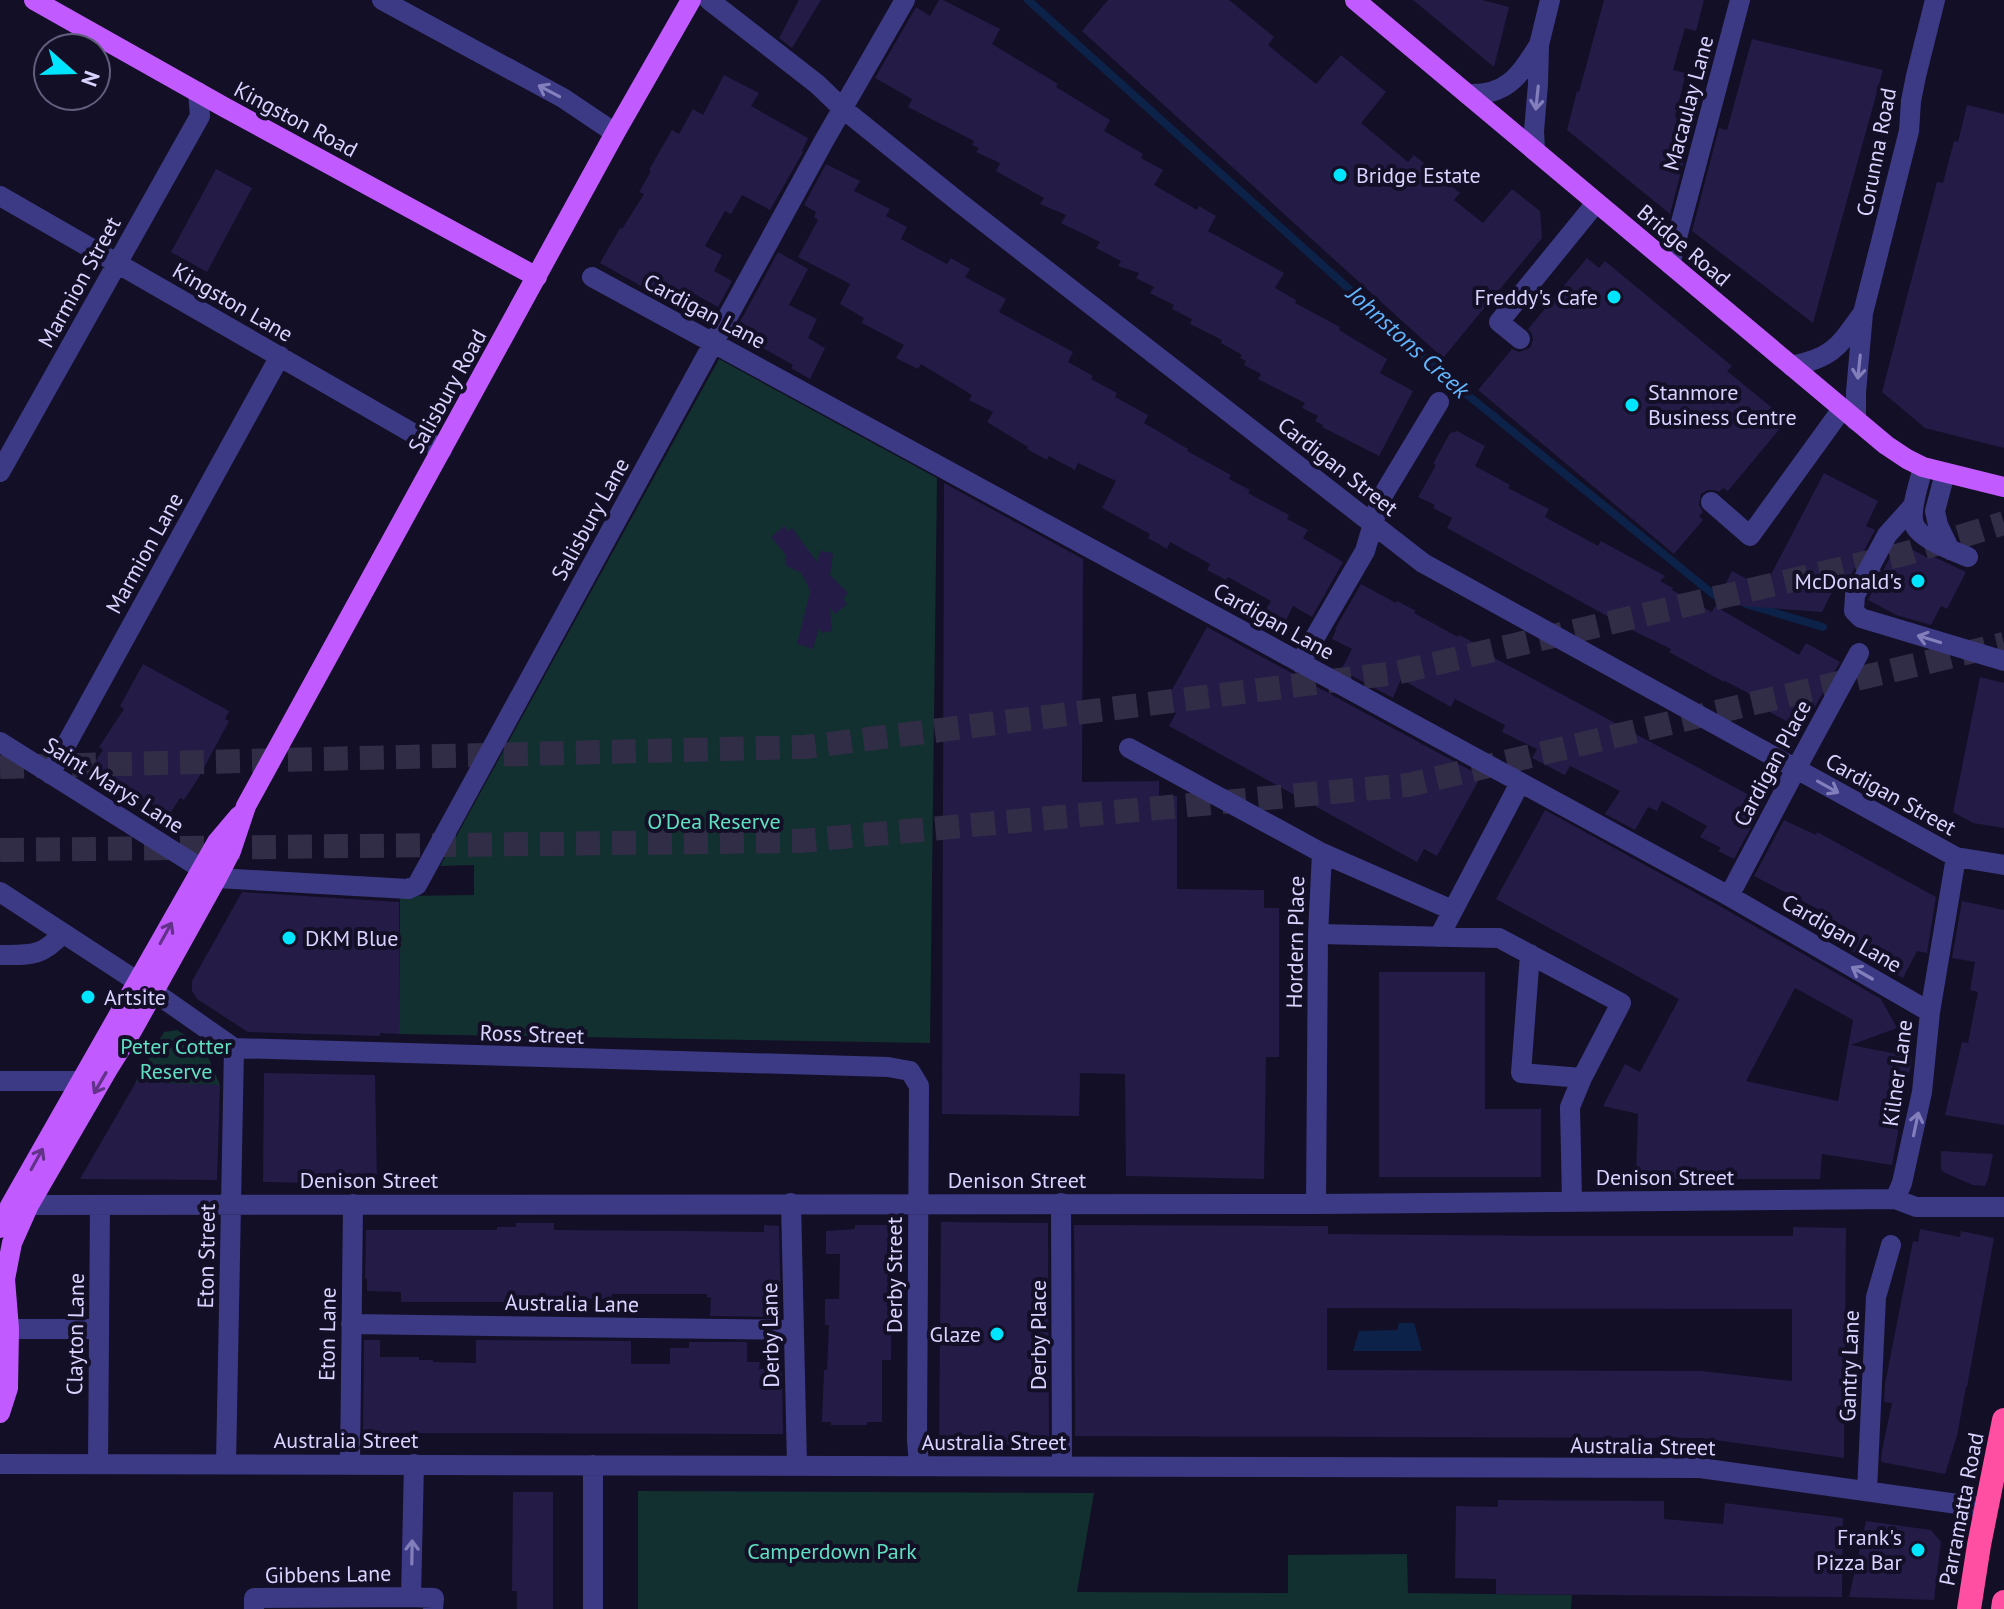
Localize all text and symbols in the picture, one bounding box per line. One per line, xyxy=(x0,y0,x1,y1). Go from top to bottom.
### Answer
north arrow xyxy=(32,32,112,112)
street label: Macaulay Lane xyxy=(1657,32,1719,174)
text: N xyxy=(75,67,106,90)
street label: Kingston Road xyxy=(229,75,363,163)
one-way arrow xyxy=(538,82,562,98)
one-way arrow xyxy=(1529,84,1544,111)
street label: Corunna Road xyxy=(1850,85,1902,219)
place label: Bridge Estate xyxy=(1356,161,1481,189)
marker: Bridge Estate xyxy=(1331,166,1349,184)
street label: Bridge Road xyxy=(1632,198,1736,292)
street label: Marmion Street xyxy=(31,211,127,352)
street label: Kingston Lane xyxy=(168,256,298,348)
street label: Cardigan Lane xyxy=(639,267,771,355)
water label: Johnstons Creek xyxy=(1339,277,1477,406)
place label: Freddy's Cafe xyxy=(1474,283,1598,311)
marker: Freddy's Cafe xyxy=(1605,288,1623,306)
street label: Salisbury Road xyxy=(401,324,493,458)
one-way arrow xyxy=(1851,353,1866,380)
place label: Stanmore Business Centre xyxy=(1648,378,1797,431)
marker: Stanmore Business Centre xyxy=(1623,396,1641,414)
street label: Cardigan Street xyxy=(1272,410,1404,522)
street label: Salisbury Lane xyxy=(545,453,635,585)
street label: Marmion Lane xyxy=(99,487,189,619)
place label: McDonald's xyxy=(1795,567,1902,595)
marker: McDonald's xyxy=(1909,572,1927,590)
street label: Cardigan Lane xyxy=(1209,576,1339,666)
one-way arrow xyxy=(1917,631,1943,646)
street label: Cardigan Place xyxy=(1727,695,1817,831)
street label: Saint Marys Lane xyxy=(39,731,189,839)
street label: Cardigan Street xyxy=(1821,747,1962,842)
one-way arrow xyxy=(1815,780,1839,795)
park label: O’Dea Reserve xyxy=(647,807,781,835)
street label: Hordern Place xyxy=(1280,875,1310,1009)
street label: Cardigan Lane xyxy=(1777,887,1907,979)
one-way arrow xyxy=(158,922,174,945)
place label: DKM Blue xyxy=(305,924,398,952)
marker: DKM Blue xyxy=(280,929,298,947)
one-way arrow xyxy=(1851,965,1874,981)
place label: Artsite xyxy=(104,983,166,1011)
marker: Artsite xyxy=(79,988,97,1006)
street label: Ross Street xyxy=(479,1018,585,1050)
street label: Kilner Lane xyxy=(1876,1018,1918,1128)
park label: Peter Cotter Reserve xyxy=(120,1032,232,1085)
one-way arrow xyxy=(91,1071,107,1094)
one-way arrow xyxy=(1909,1111,1924,1137)
one-way arrow xyxy=(29,1148,45,1171)
street label: Denison Street xyxy=(1596,1163,1735,1191)
street label: Denison Street xyxy=(300,1166,439,1194)
street label: Denison Street xyxy=(948,1166,1087,1194)
street label: Eton Street xyxy=(191,1203,221,1309)
street label: Derby Street xyxy=(880,1216,908,1333)
street label: Clayton Lane xyxy=(60,1273,90,1395)
street label: Derby Place xyxy=(1024,1280,1052,1390)
street label: Derby Lane xyxy=(755,1282,785,1388)
street label: Eton Lane xyxy=(312,1287,342,1381)
street label: Australia Lane xyxy=(505,1288,639,1318)
street label: Gantry Lane xyxy=(1833,1310,1865,1422)
place label: Glaze xyxy=(930,1320,981,1348)
marker: Glaze xyxy=(988,1325,1006,1343)
street label: Australia Street xyxy=(273,1426,419,1454)
street label: Australia Street xyxy=(921,1428,1067,1456)
street label: Parramatta Road xyxy=(1932,1430,1990,1588)
street label: Australia Street xyxy=(1570,1431,1716,1461)
place label: Frank's Pizza Bar xyxy=(1816,1523,1903,1576)
park label: Camperdown Park xyxy=(747,1537,917,1565)
one-way arrow xyxy=(405,1539,420,1566)
marker: Frank's Pizza Bar xyxy=(1909,1541,1927,1559)
street label: Gibbens Lane xyxy=(264,1559,392,1589)

